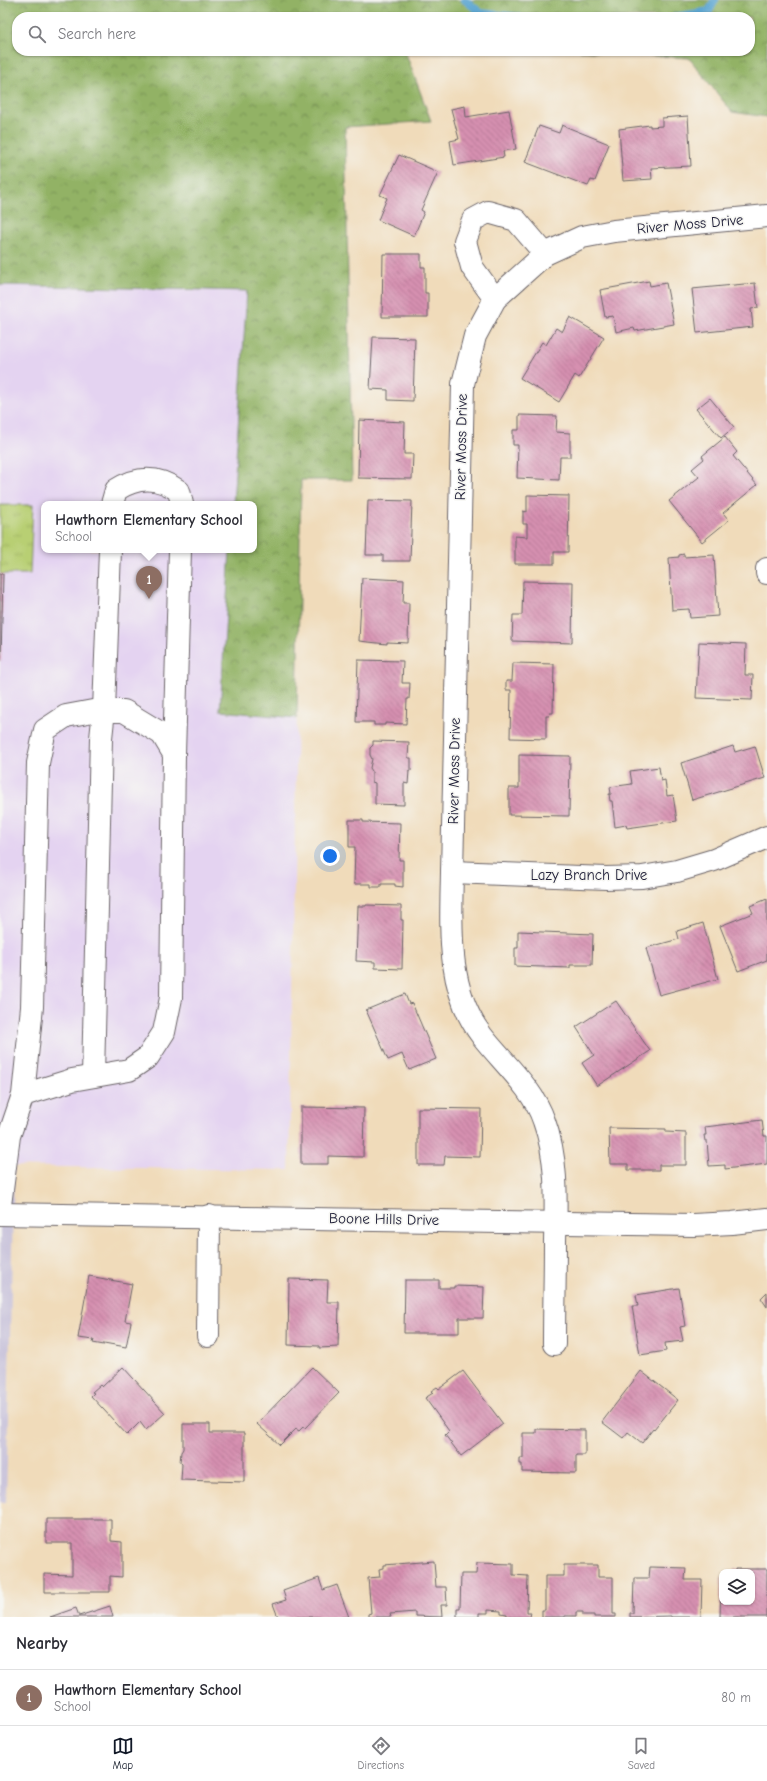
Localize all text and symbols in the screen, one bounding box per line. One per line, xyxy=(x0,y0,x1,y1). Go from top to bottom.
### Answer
search box xyxy=(12,12,755,56)
icon: search xyxy=(26,23,48,45)
text: Search here xyxy=(58,25,136,43)
street label: River Moss Drive xyxy=(636,210,745,238)
street label: River Moss Drive xyxy=(451,393,471,501)
popup xyxy=(41,501,257,553)
text: Hawthorn Elementary School xyxy=(55,511,243,529)
text: School xyxy=(55,529,92,544)
pin: 1 xyxy=(136,566,162,599)
street label: River Moss Drive xyxy=(444,717,464,825)
your location xyxy=(320,846,340,866)
street label: Lazy Branch Drive xyxy=(531,866,648,884)
street label: Boone Hills Drive xyxy=(329,1209,440,1229)
map controls xyxy=(719,1569,755,1605)
button: layers xyxy=(719,1569,755,1605)
text: Nearby xyxy=(16,1634,67,1653)
text: Hawthorn Elementary School xyxy=(54,1681,242,1699)
text: 1 xyxy=(26,1690,32,1705)
text: 80 m xyxy=(721,1690,751,1705)
text: School xyxy=(54,1699,91,1714)
tab: Map xyxy=(112,1735,134,1772)
tab: Directions xyxy=(358,1735,404,1772)
tab: Saved xyxy=(628,1735,655,1772)

